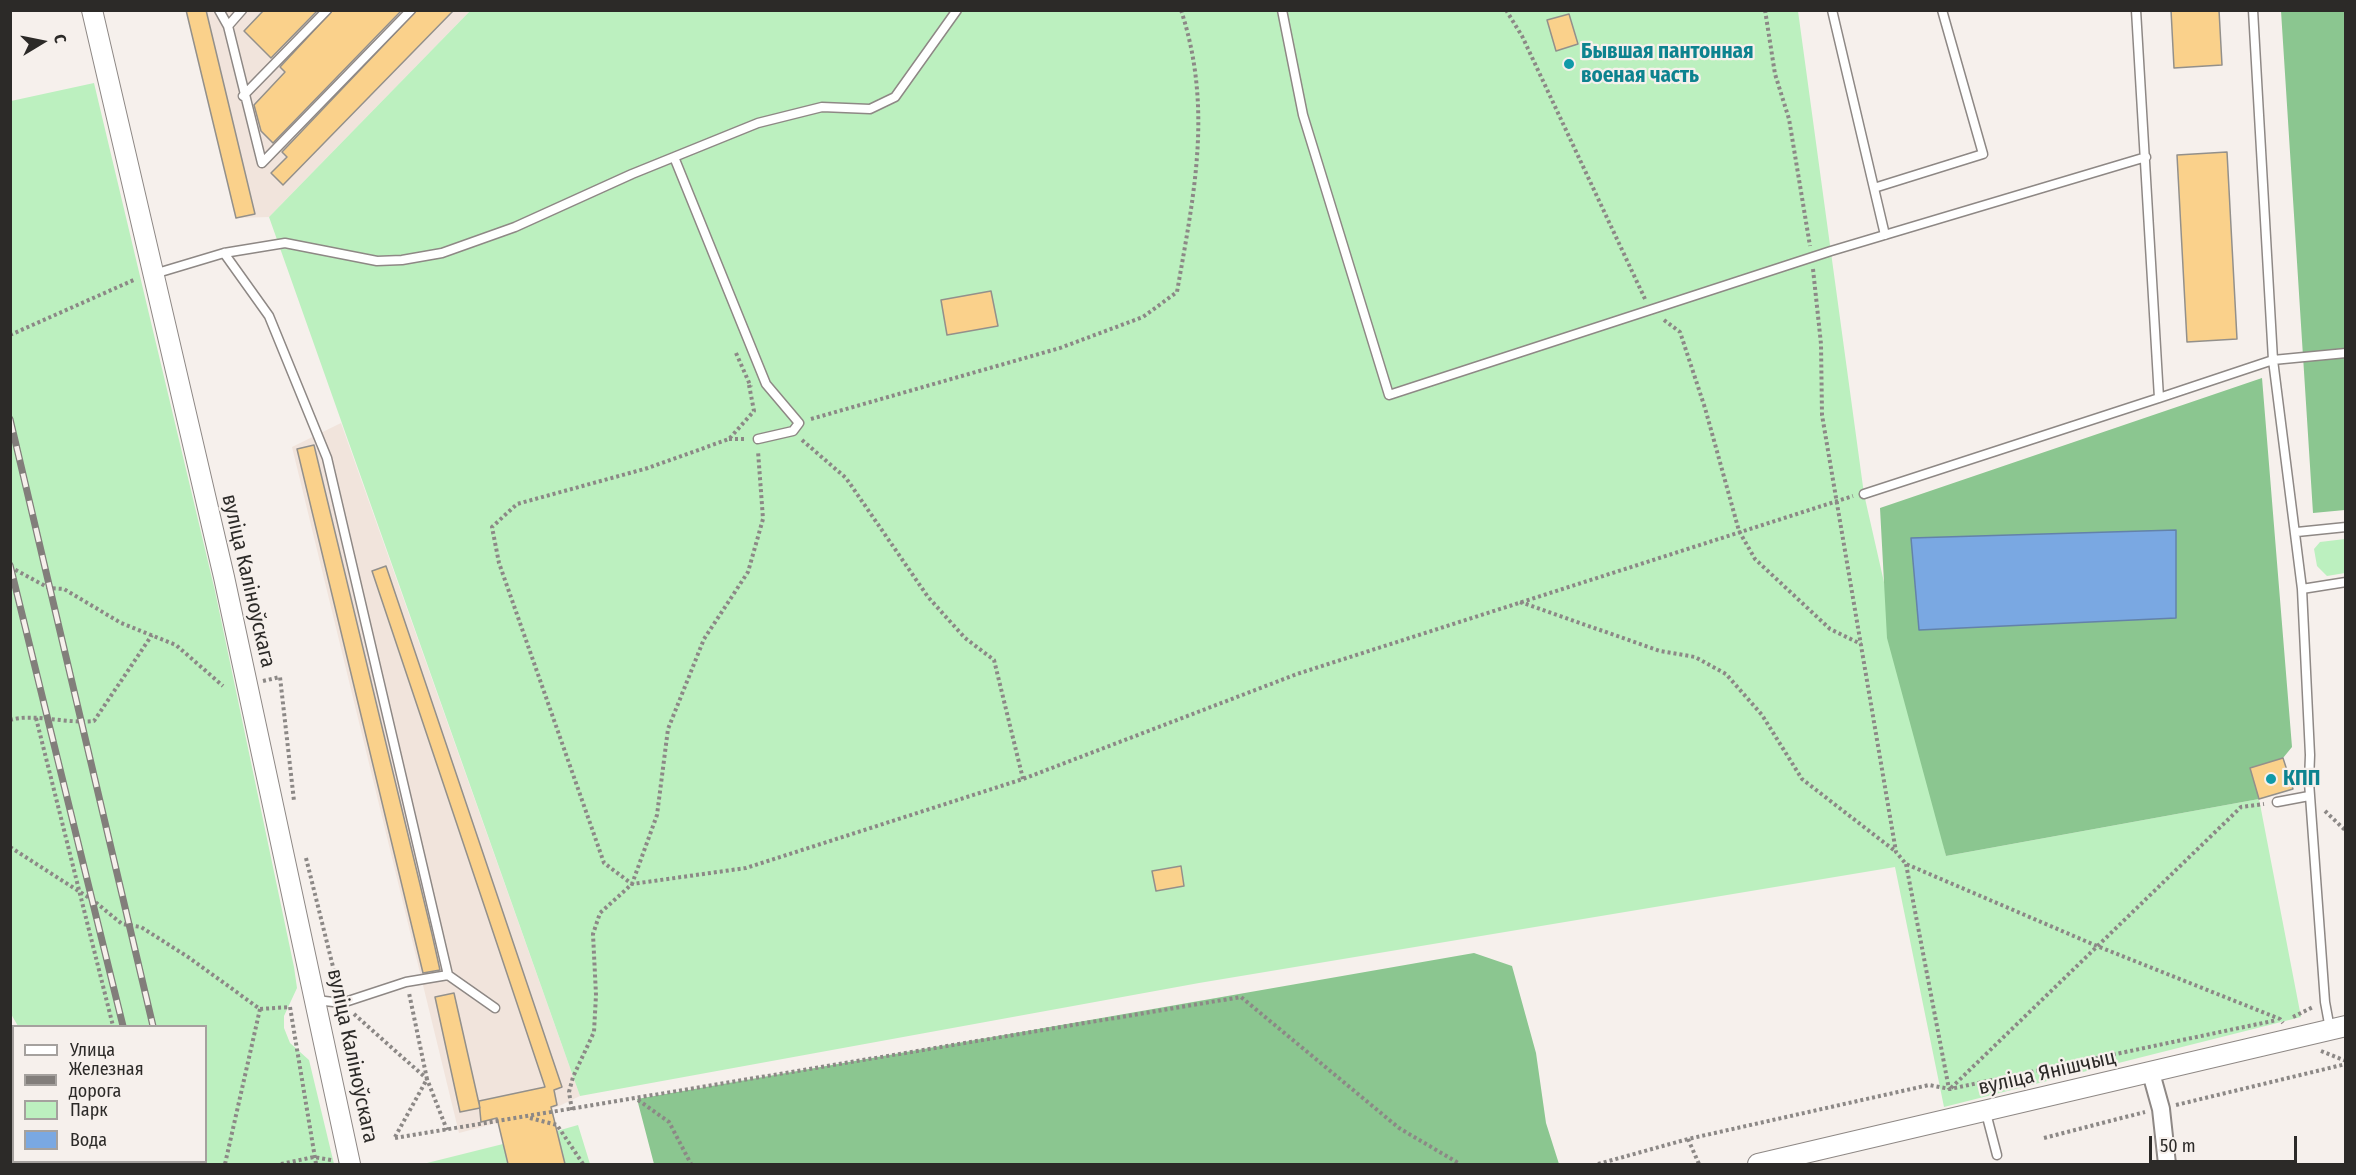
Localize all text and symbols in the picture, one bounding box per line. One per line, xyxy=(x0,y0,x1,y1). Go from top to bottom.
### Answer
north arrow xyxy=(12,12,72,72)
text: С xyxy=(50,33,70,45)
place label: Бывшая пантонная военая часть xyxy=(1581,39,1754,89)
marker: Бывшая пантонная военая часть xyxy=(1562,57,1576,71)
street label: вуліца Каліноўскага xyxy=(216,492,280,670)
place label: КПП xyxy=(2283,766,2320,792)
marker: КПП xyxy=(2264,772,2278,786)
street label: вуліца Каліноўскага xyxy=(321,967,383,1145)
legend xyxy=(12,1025,207,1163)
text: Улица xyxy=(70,1039,115,1061)
street label: вуліца Янішчыц xyxy=(1976,1045,2118,1101)
text: Железная дорога xyxy=(69,1058,144,1102)
text: Парк xyxy=(70,1099,108,1121)
scale bar xyxy=(2152,1124,2300,1162)
text: Вода xyxy=(70,1129,107,1151)
text: 50 m xyxy=(2160,1135,2196,1157)

